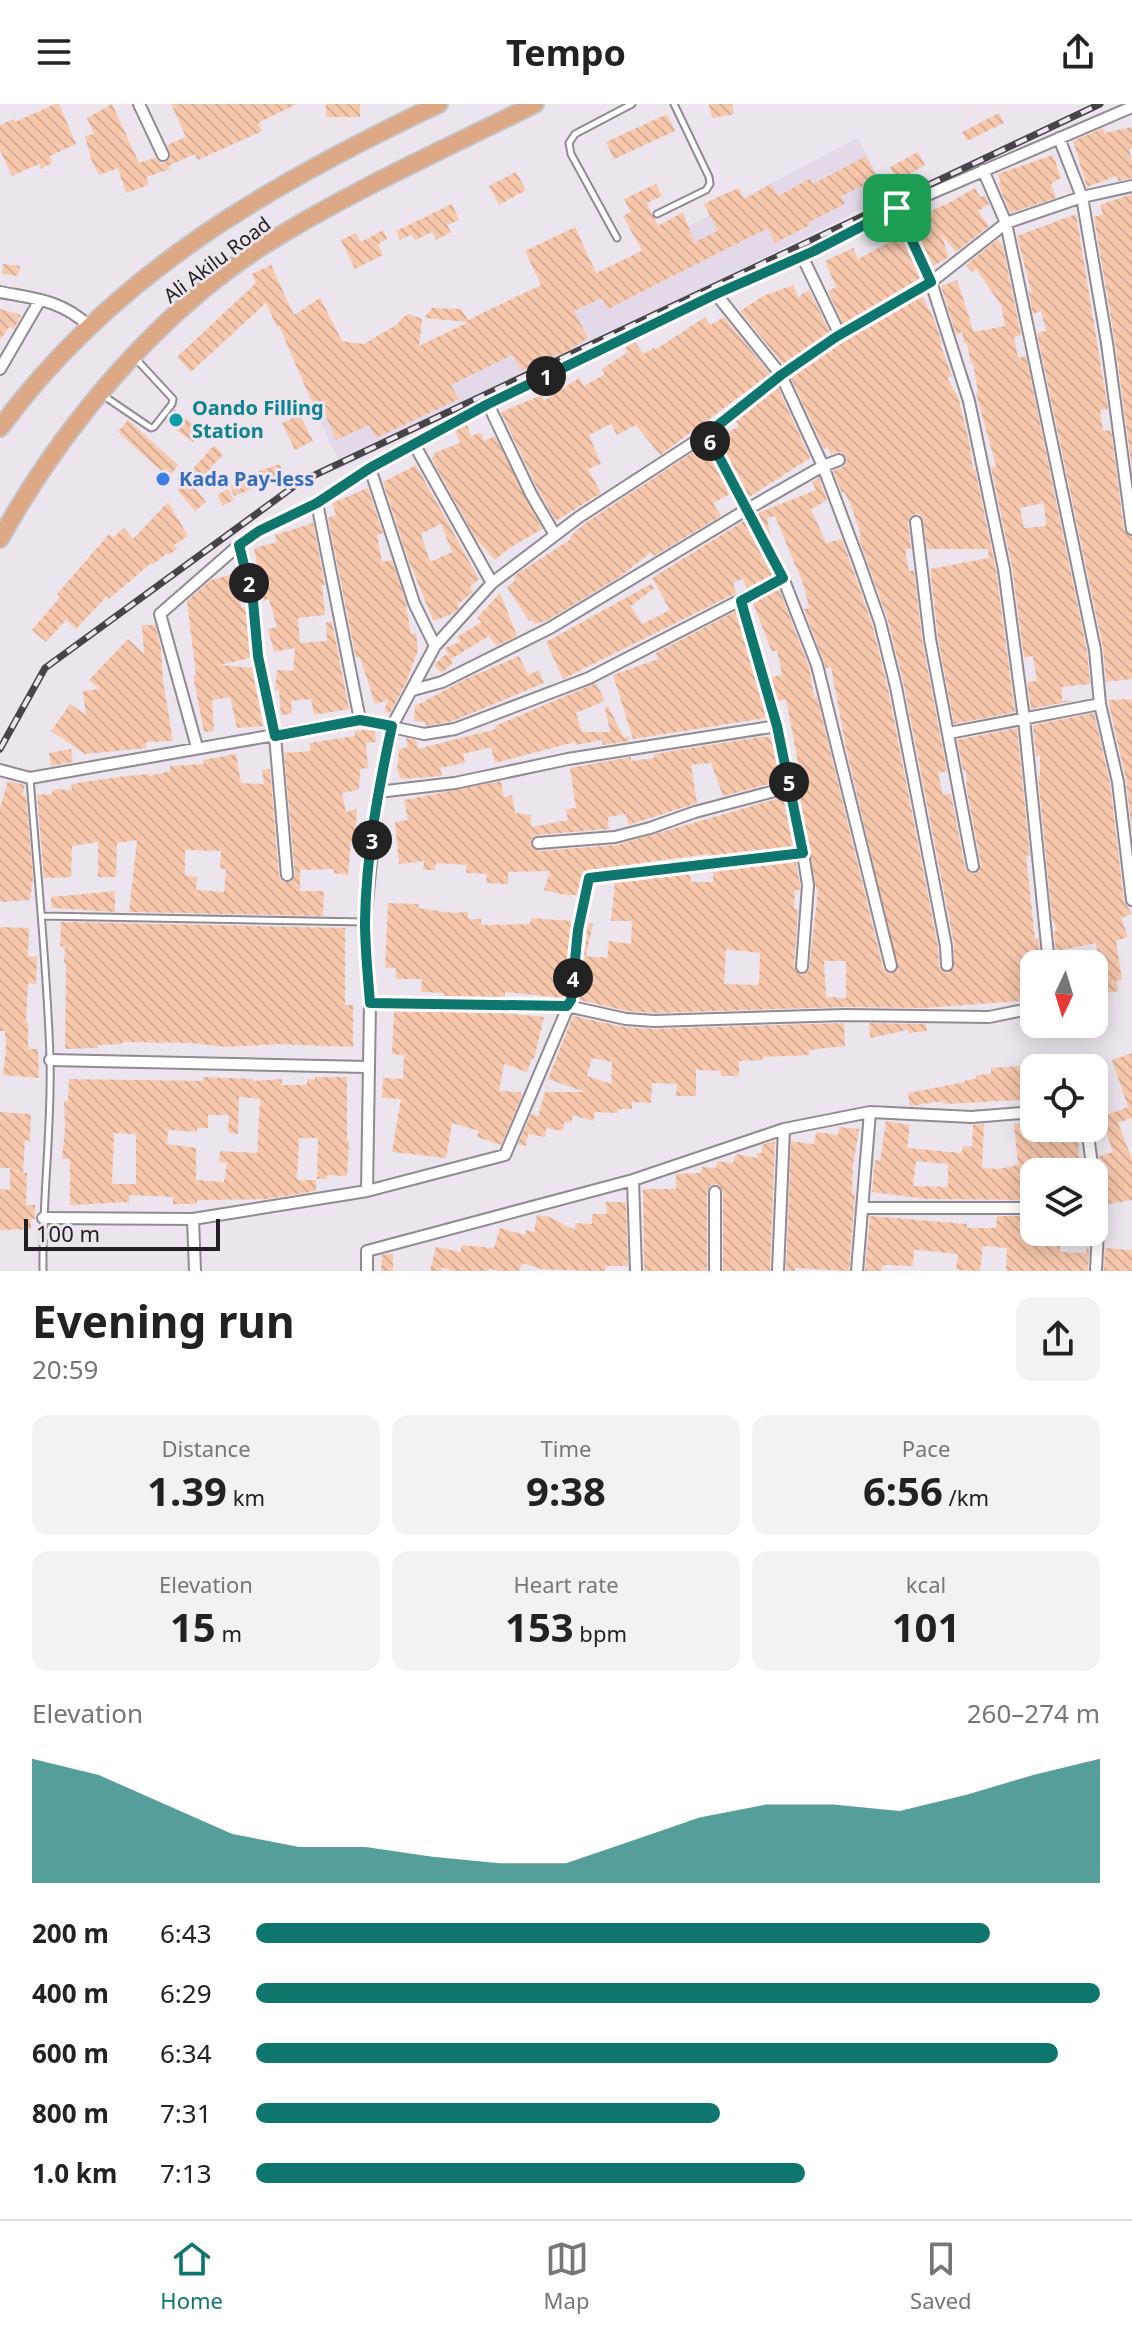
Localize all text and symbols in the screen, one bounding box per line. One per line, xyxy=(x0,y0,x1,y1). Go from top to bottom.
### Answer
text: Tempo xyxy=(506,28,626,77)
icon: menu xyxy=(32,30,76,74)
icon: share xyxy=(1056,30,1100,74)
pin xyxy=(863,174,931,242)
icon: arrive xyxy=(875,186,919,230)
street label: Ali Akilu Road xyxy=(158,210,276,309)
pin: 1 xyxy=(526,356,566,396)
text: 1 xyxy=(540,361,552,391)
place label: Oando Filling Station xyxy=(192,394,324,444)
marker: Oando Filling Station xyxy=(167,411,185,429)
pin: 6 xyxy=(690,421,730,461)
text: 6 xyxy=(704,426,716,456)
place label: Kada Pay-less xyxy=(179,465,314,492)
marker: Kada Pay-less xyxy=(154,470,172,488)
pin: 2 xyxy=(229,563,269,603)
text: 2 xyxy=(243,568,255,598)
pin: 5 xyxy=(769,762,809,802)
text: 5 xyxy=(783,767,795,797)
pin: 3 xyxy=(352,820,392,860)
text: 3 xyxy=(366,825,378,855)
north arrow xyxy=(1020,950,1108,1038)
map controls xyxy=(1020,950,1108,1246)
pin: 4 xyxy=(553,958,593,998)
text: 4 xyxy=(567,963,579,993)
button: locate xyxy=(1020,1054,1108,1142)
button: layers xyxy=(1020,1158,1108,1246)
scale bar xyxy=(24,1215,220,1251)
text: 100 m xyxy=(36,1218,100,1248)
text: Evening run xyxy=(32,1291,295,1351)
button: share xyxy=(1016,1297,1100,1381)
text: 20:59 xyxy=(32,1351,98,1387)
text: Distance xyxy=(161,1433,251,1463)
text: Time xyxy=(541,1433,591,1463)
text: Pace xyxy=(902,1433,950,1463)
text: 1.39 xyxy=(147,1463,227,1518)
text: 9:38 xyxy=(526,1463,606,1518)
text: 6:56 xyxy=(863,1463,943,1518)
text: km xyxy=(227,1482,265,1512)
text: /km xyxy=(943,1482,989,1512)
text: Elevation xyxy=(159,1569,253,1599)
text: Heart rate xyxy=(513,1569,619,1599)
text: kcal xyxy=(906,1569,946,1599)
text: 15 xyxy=(170,1599,216,1654)
text: 153 xyxy=(505,1599,574,1654)
text: 101 xyxy=(892,1599,960,1654)
text: m xyxy=(216,1618,242,1648)
text: bpm xyxy=(574,1618,627,1648)
text: Elevation xyxy=(32,1695,143,1731)
text: 260–274 m xyxy=(967,1695,1100,1731)
text: 200 m xyxy=(32,1915,109,1951)
text: 6:43 xyxy=(160,1915,212,1951)
text: 400 m xyxy=(32,1975,109,2011)
text: 6:29 xyxy=(160,1975,212,2011)
text: 600 m xyxy=(32,2035,109,2071)
text: 6:34 xyxy=(160,2035,212,2071)
text: 800 m xyxy=(32,2095,109,2131)
text: 7:31 xyxy=(160,2095,212,2131)
text: 1.0 km xyxy=(32,2155,117,2191)
text: 7:13 xyxy=(160,2155,212,2191)
tab: Home xyxy=(160,2237,223,2315)
tab: Map xyxy=(544,2237,589,2315)
tab: Saved xyxy=(910,2237,972,2315)

